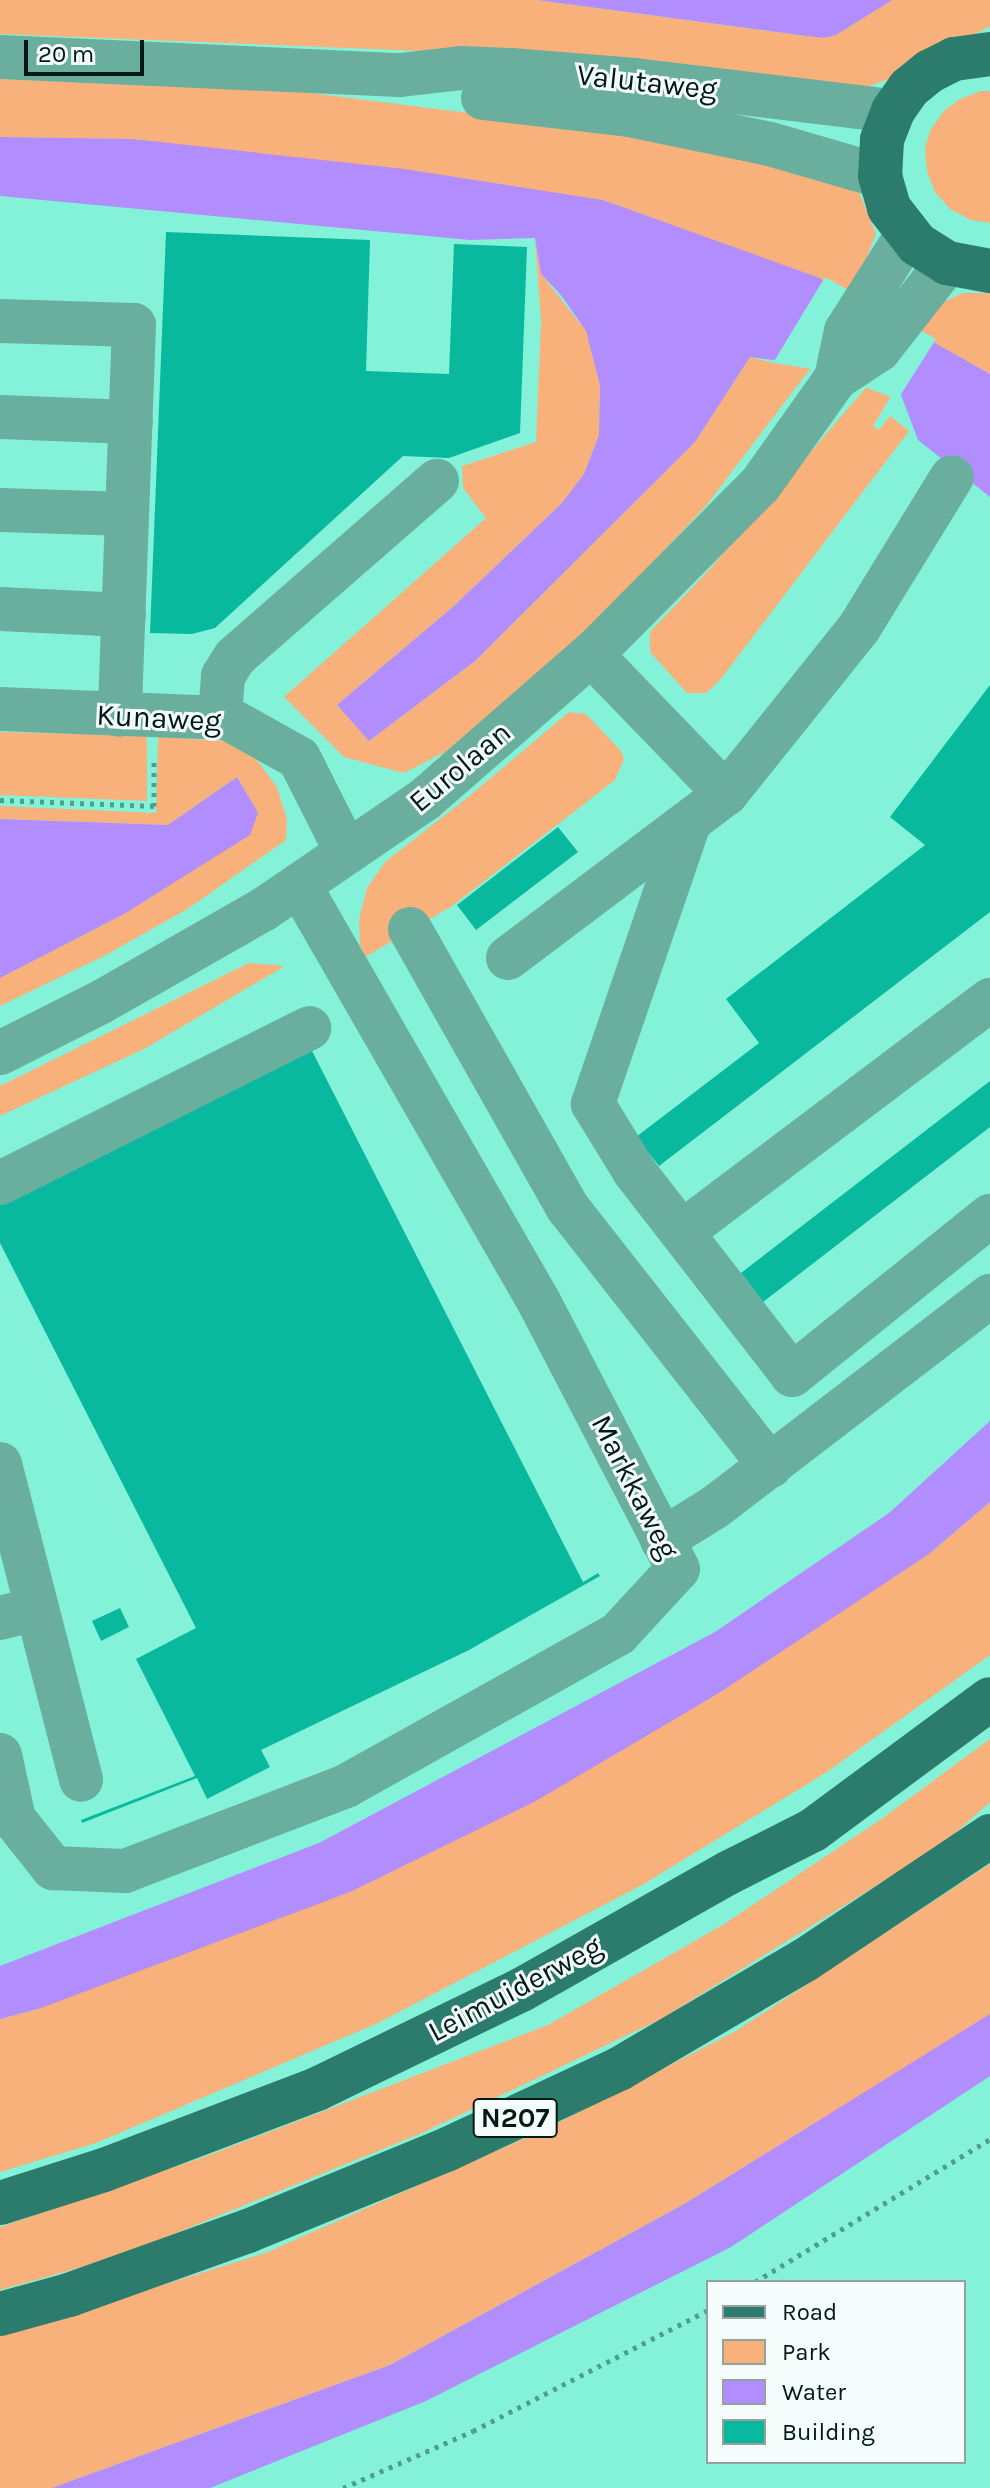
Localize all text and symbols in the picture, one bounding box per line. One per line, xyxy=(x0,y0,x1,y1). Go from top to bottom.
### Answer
scale bar xyxy=(28,24,148,74)
text: 20 m xyxy=(38,40,94,68)
street label: Valutaweg xyxy=(575,57,719,107)
street label: Kunaweg xyxy=(96,697,222,739)
street label: Eurolaan xyxy=(402,714,518,820)
street label: Markkaweg xyxy=(583,1409,687,1565)
street label: Leimuiderweg xyxy=(422,1928,608,2050)
road number: N207 xyxy=(471,2094,559,2142)
legend xyxy=(706,2280,966,2464)
text: Road xyxy=(782,2298,837,2326)
text: Park xyxy=(782,2338,831,2366)
text: Water xyxy=(782,2378,846,2406)
text: Building xyxy=(782,2418,875,2446)

